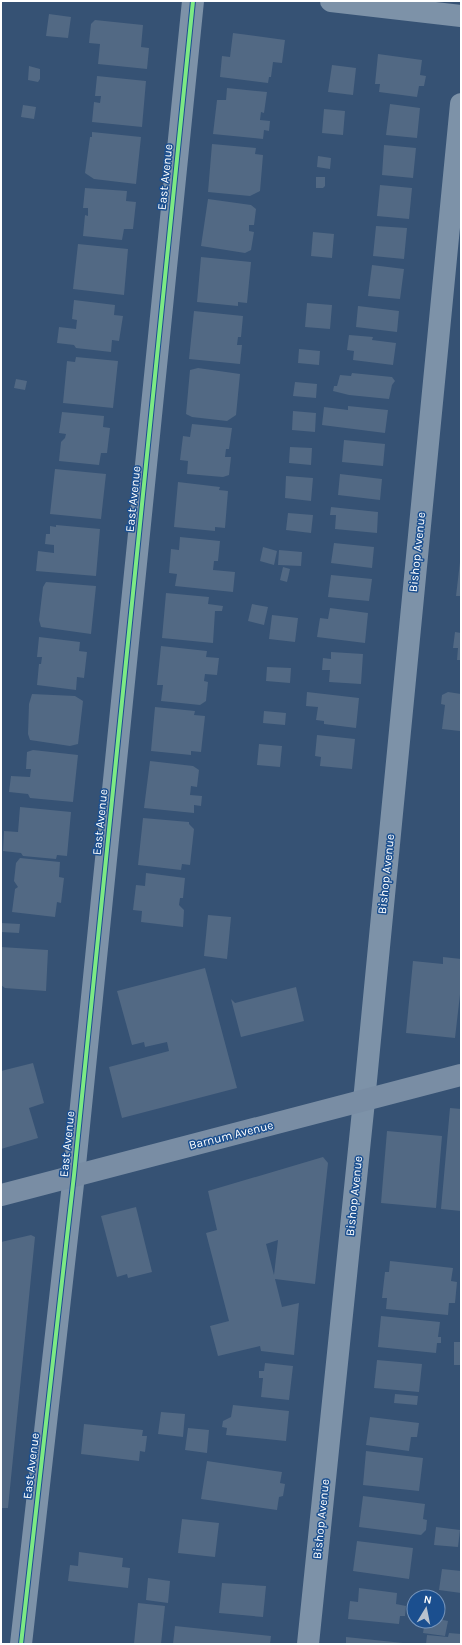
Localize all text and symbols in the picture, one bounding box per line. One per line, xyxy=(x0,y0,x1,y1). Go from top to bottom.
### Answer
street label: East Avenue xyxy=(155,143,175,211)
street label: East Avenue xyxy=(123,465,143,533)
street label: Bishop Avenue xyxy=(406,511,428,593)
street label: East Avenue xyxy=(90,788,110,856)
street label: Bishop Avenue xyxy=(375,833,397,915)
street label: East Avenue xyxy=(57,1110,77,1178)
street label: Barnum Avenue xyxy=(187,1118,275,1152)
street label: Bishop Avenue xyxy=(343,1155,365,1237)
street label: East Avenue xyxy=(20,1432,42,1500)
street label: Bishop Avenue xyxy=(310,1478,332,1560)
north arrow xyxy=(406,1589,446,1629)
text: N xyxy=(423,1593,433,1607)

